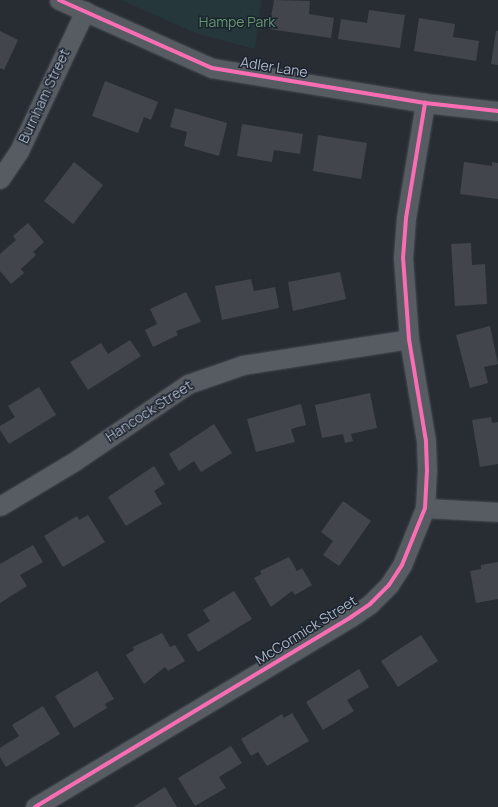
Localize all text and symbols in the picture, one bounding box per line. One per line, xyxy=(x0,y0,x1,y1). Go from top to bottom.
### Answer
park label: Hampe Park xyxy=(199,14,275,30)
street label: Burnham Street xyxy=(15,46,73,146)
street label: Adler Lane xyxy=(239,53,309,81)
street label: Hancock Street xyxy=(102,377,196,445)
street label: McCormick Street xyxy=(252,592,360,668)

